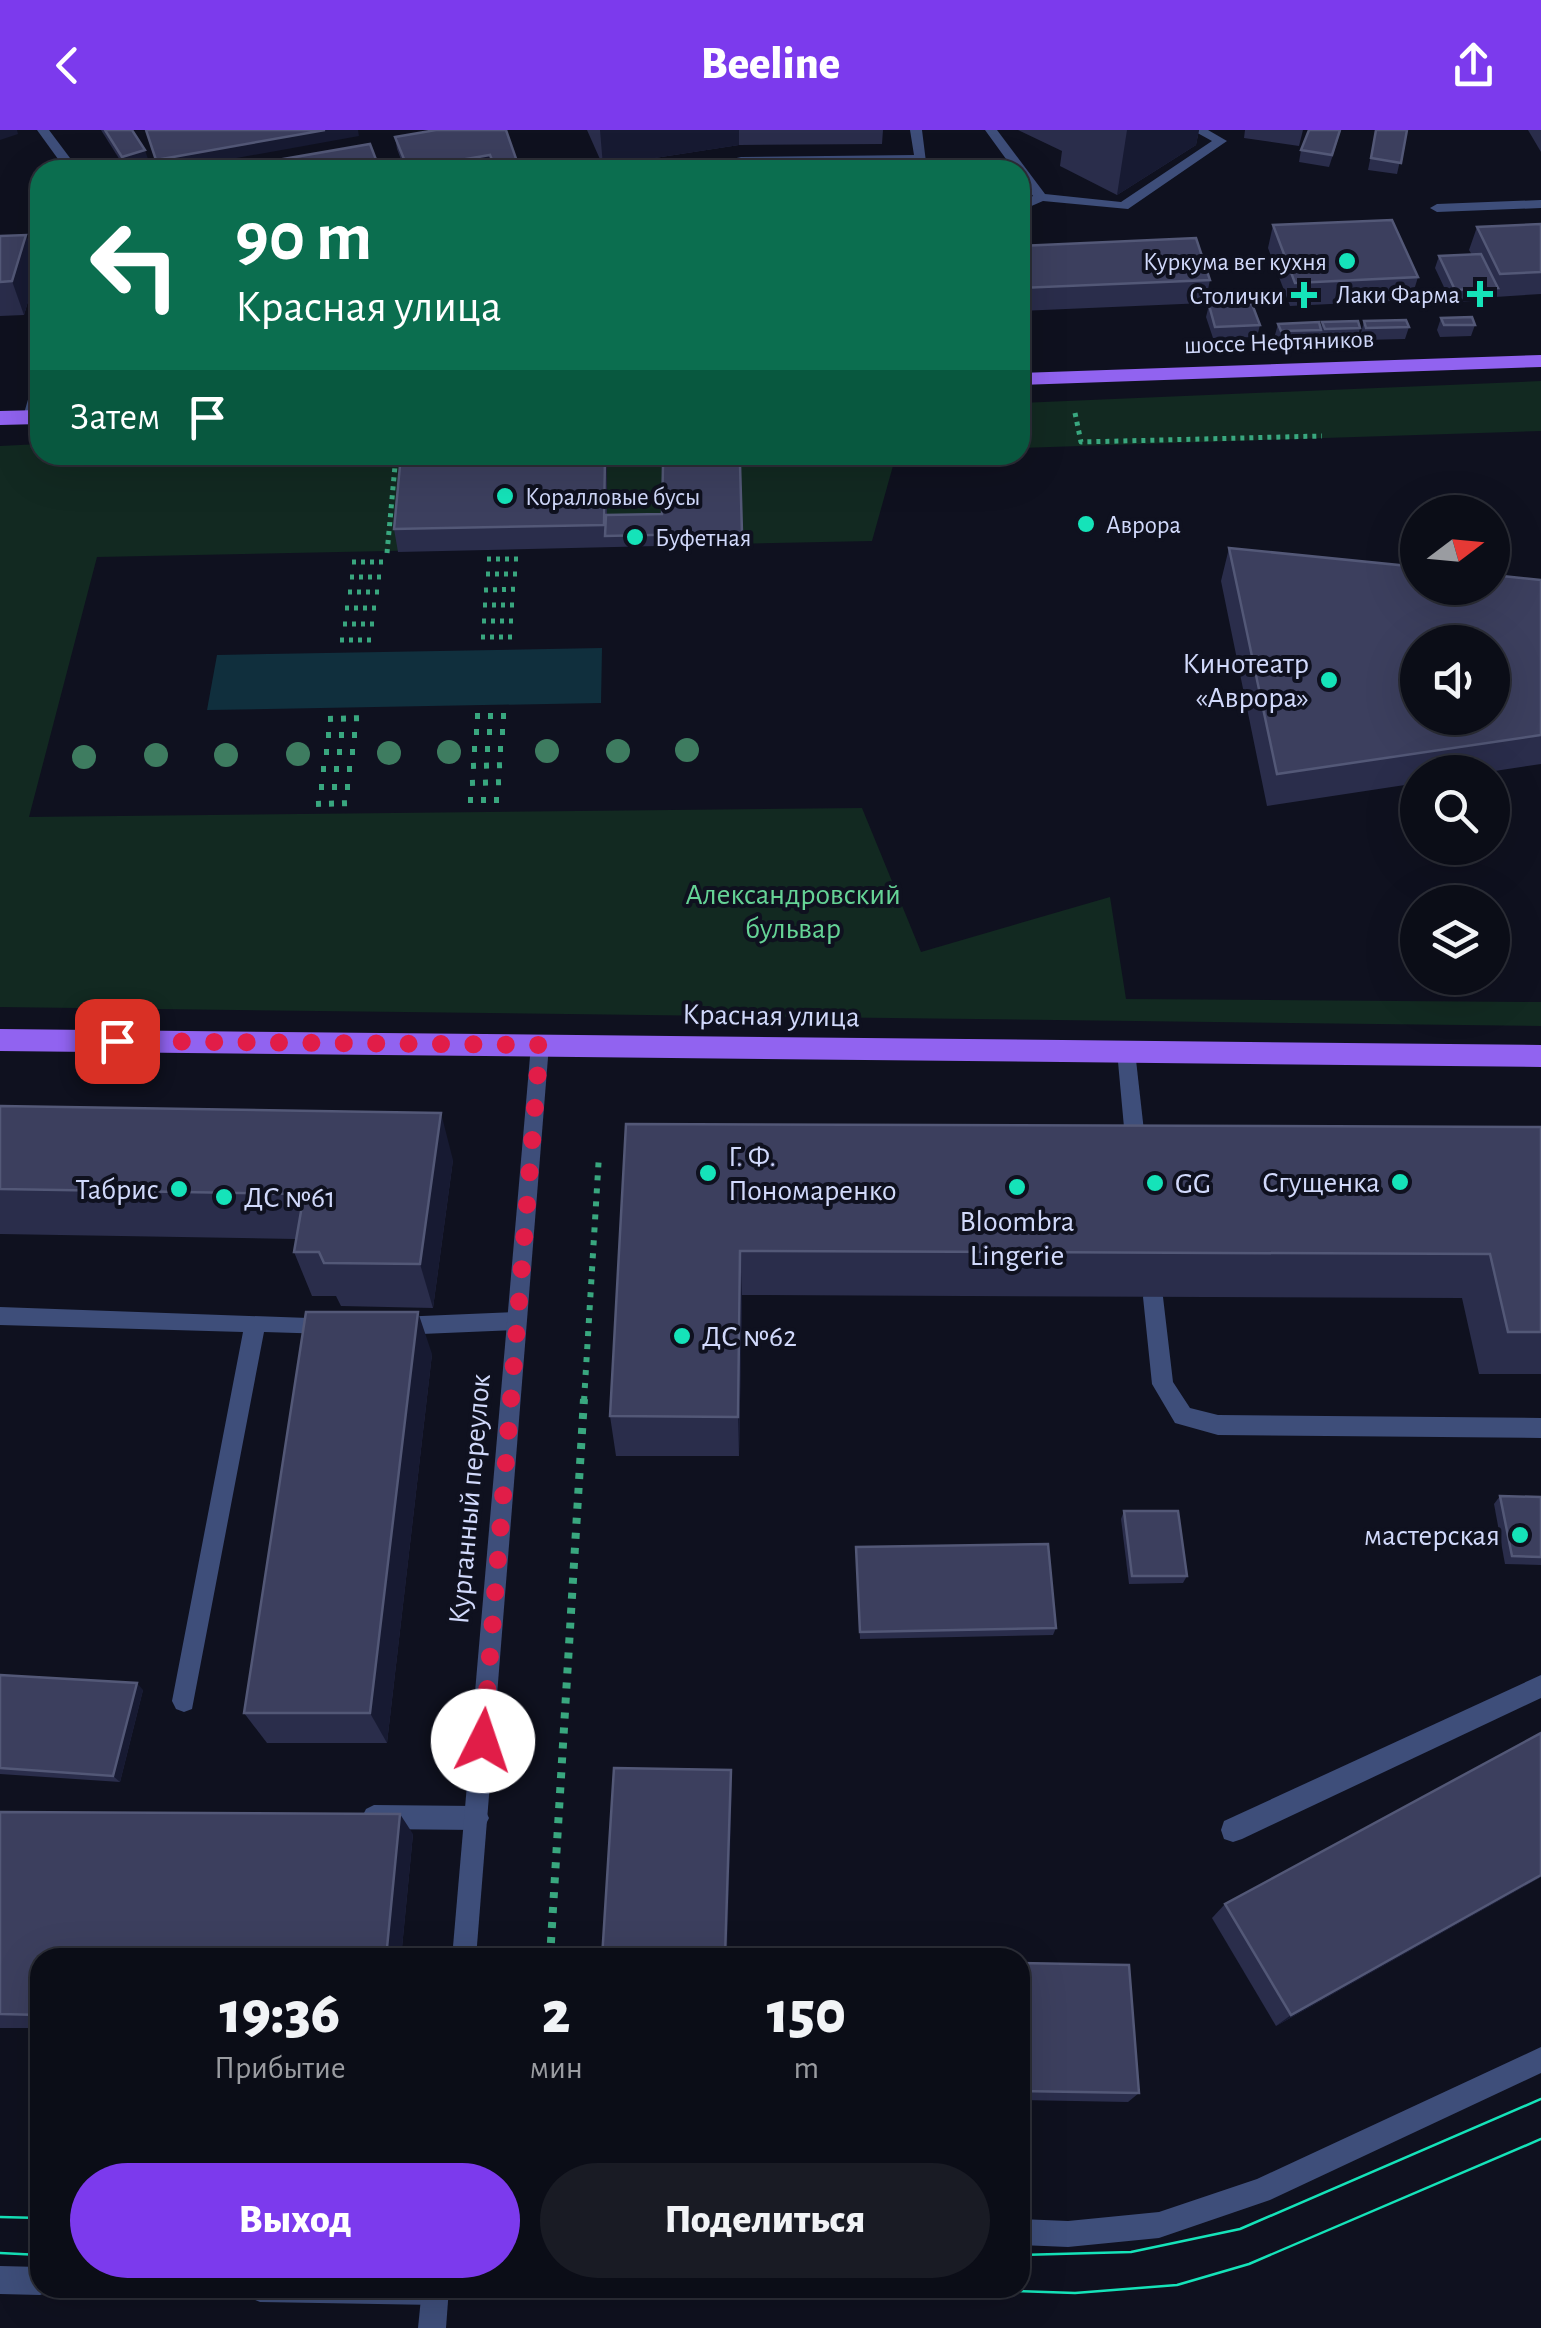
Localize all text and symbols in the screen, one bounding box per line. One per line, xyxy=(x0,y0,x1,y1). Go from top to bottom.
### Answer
icon: back xyxy=(40,38,95,93)
icon: share xyxy=(1446,38,1501,93)
text: Beeline xyxy=(701,42,840,87)
icon: left xyxy=(70,200,200,330)
text: 90 m xyxy=(235,203,372,273)
place label: Куркума вег кухня xyxy=(1143,250,1327,275)
marker: Куркума вег кухня xyxy=(1336,250,1358,272)
place label: Лаки Фарма xyxy=(1336,283,1460,308)
marker: Лаки Фарма xyxy=(1469,283,1491,305)
place label: Столички xyxy=(1189,284,1284,309)
marker: Столички xyxy=(1293,284,1315,306)
text: Красная улица xyxy=(235,285,502,330)
street label: шоссе Нефтяников xyxy=(1184,327,1374,358)
icon: arrive xyxy=(180,390,235,445)
text: Затем xyxy=(70,399,160,437)
marker: Коралловые бусы xyxy=(494,485,516,507)
place label: Коралловые бусы xyxy=(525,485,701,510)
north arrow xyxy=(1400,495,1510,605)
map controls xyxy=(1400,495,1510,995)
marker: Аврора xyxy=(1075,513,1097,535)
place label: Аврора xyxy=(1106,513,1181,538)
marker: Буфетная xyxy=(624,526,646,548)
place label: Буфетная xyxy=(655,526,751,551)
button: sound xyxy=(1400,625,1510,735)
place label: Кинотеатр «Аврора» xyxy=(1182,649,1309,713)
marker: Кинотеатр «Аврора» xyxy=(1318,669,1340,691)
button: search xyxy=(1400,755,1510,865)
park label: Александровский бульвар xyxy=(685,880,901,944)
button: layers xyxy=(1400,885,1510,995)
pin xyxy=(75,999,160,1084)
street label: Красная улица xyxy=(682,999,860,1033)
icon: arrive xyxy=(90,1014,145,1069)
place label: Г. Ф. Пономаренко xyxy=(728,1142,896,1206)
marker: Г. Ф. Пономаренко xyxy=(697,1162,719,1184)
place label: Сгущенка xyxy=(1262,1168,1380,1198)
place label: GG xyxy=(1175,1169,1211,1199)
marker: Сгущенка xyxy=(1389,1171,1411,1193)
marker: GG xyxy=(1144,1172,1166,1194)
place label: Табрис xyxy=(76,1175,159,1205)
marker: Bloombra Lingerie xyxy=(1006,1176,1028,1198)
marker: Табрис xyxy=(168,1178,190,1200)
place label: ДС №61 xyxy=(244,1183,335,1213)
marker: ДС №61 xyxy=(213,1186,235,1208)
place label: Bloombra Lingerie xyxy=(959,1207,1075,1271)
place label: ДС №62 xyxy=(702,1322,797,1352)
marker: ДС №62 xyxy=(671,1325,693,1347)
street label: Курганный переулок xyxy=(444,1372,496,1626)
place label: мастерская xyxy=(1364,1521,1500,1551)
marker: мастерская xyxy=(1509,1524,1531,1546)
position arrow xyxy=(431,1689,535,1793)
text: 19:36 xyxy=(219,1984,340,2044)
text: 2 xyxy=(542,1984,571,2044)
text: 150 xyxy=(767,1984,846,2044)
text: Прибытие xyxy=(214,2052,346,2084)
text: мин xyxy=(530,2052,583,2084)
text: m xyxy=(794,2052,819,2084)
button: Выход xyxy=(70,2163,520,2278)
button: Поделиться xyxy=(540,2163,990,2278)

